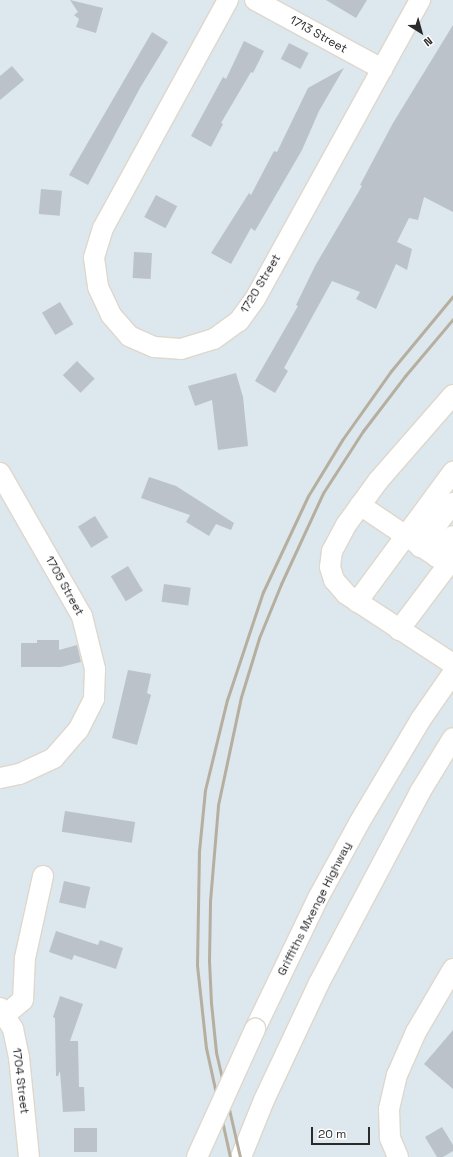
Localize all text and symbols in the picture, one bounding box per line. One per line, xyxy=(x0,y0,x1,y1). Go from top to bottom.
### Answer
north arrow xyxy=(401,12,441,52)
street label: 1713 Street xyxy=(287,13,349,57)
text: N xyxy=(421,34,435,49)
street label: 1720 Street xyxy=(238,252,284,316)
street label: 1705 Street xyxy=(42,554,86,618)
street label: Griffiths Mxenge Highway xyxy=(275,840,355,978)
street label: 1704 Street xyxy=(9,1047,31,1115)
scale bar xyxy=(313,1119,372,1145)
text: 20 m xyxy=(318,1126,346,1142)

